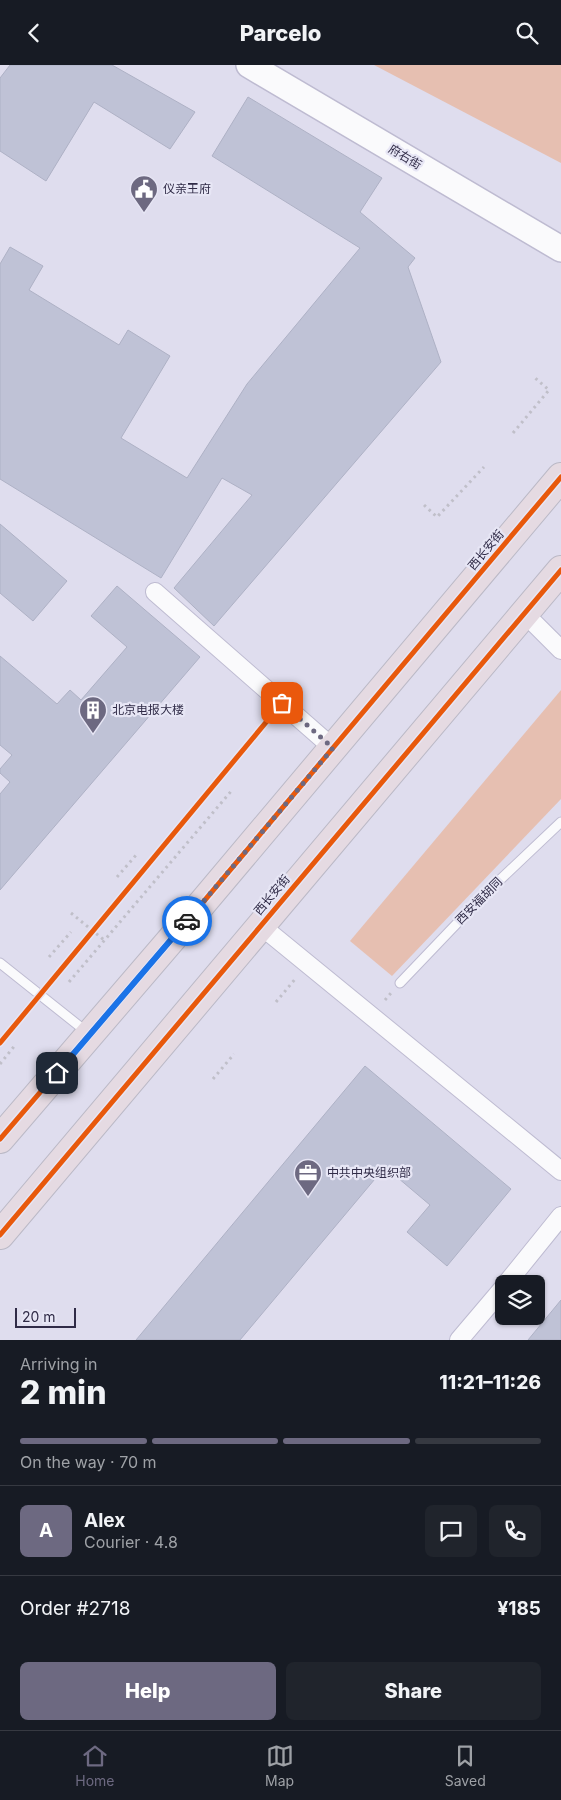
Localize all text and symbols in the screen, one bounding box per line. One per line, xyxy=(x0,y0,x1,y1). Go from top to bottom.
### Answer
icon: back xyxy=(20,19,48,47)
icon: search xyxy=(513,19,541,47)
text: Parcelo xyxy=(240,20,321,46)
street label: 府右街 xyxy=(386,141,425,172)
public building icon: 仪亲王府 xyxy=(129,174,159,213)
place label: 仪亲王府 xyxy=(163,181,211,196)
street label: 西长安街 xyxy=(464,526,507,573)
pin xyxy=(261,682,303,724)
icon: bag xyxy=(268,689,296,717)
building icon: 北京电报大楼 xyxy=(78,695,108,734)
place label: 北京电报大楼 xyxy=(112,702,184,717)
street label: 西长安街 xyxy=(250,871,293,918)
street label: 西安福胡同 xyxy=(452,874,505,927)
courier xyxy=(162,896,212,946)
icon: car xyxy=(173,907,201,935)
pin xyxy=(36,1052,78,1094)
icon: home xyxy=(43,1059,71,1087)
office icon: 中共中央组织部 xyxy=(293,1158,323,1197)
place label: 中共中央组织部 xyxy=(327,1165,411,1180)
map controls xyxy=(495,1275,545,1325)
button: layers xyxy=(495,1275,545,1325)
scale bar xyxy=(15,1305,76,1328)
text: 20 m xyxy=(22,1308,56,1325)
text: Arriving in xyxy=(20,1354,97,1374)
text: 11:21–11:26 xyxy=(439,1371,541,1394)
text: 2 min xyxy=(20,1373,106,1412)
text: On the way · 70 m xyxy=(20,1452,157,1472)
button: chat xyxy=(425,1505,477,1557)
button: phone xyxy=(489,1505,541,1557)
text: Alex xyxy=(84,1509,125,1532)
text: A xyxy=(39,1519,53,1542)
text: Courier · 4.8 xyxy=(84,1532,178,1552)
text: Order #2718 xyxy=(20,1597,130,1620)
text: ¥185 xyxy=(497,1597,541,1620)
button: Help xyxy=(20,1662,276,1720)
button: Share xyxy=(286,1662,541,1720)
tab: Home xyxy=(75,1742,115,1789)
tab: Map xyxy=(265,1742,294,1789)
tab: Saved xyxy=(445,1742,486,1789)

